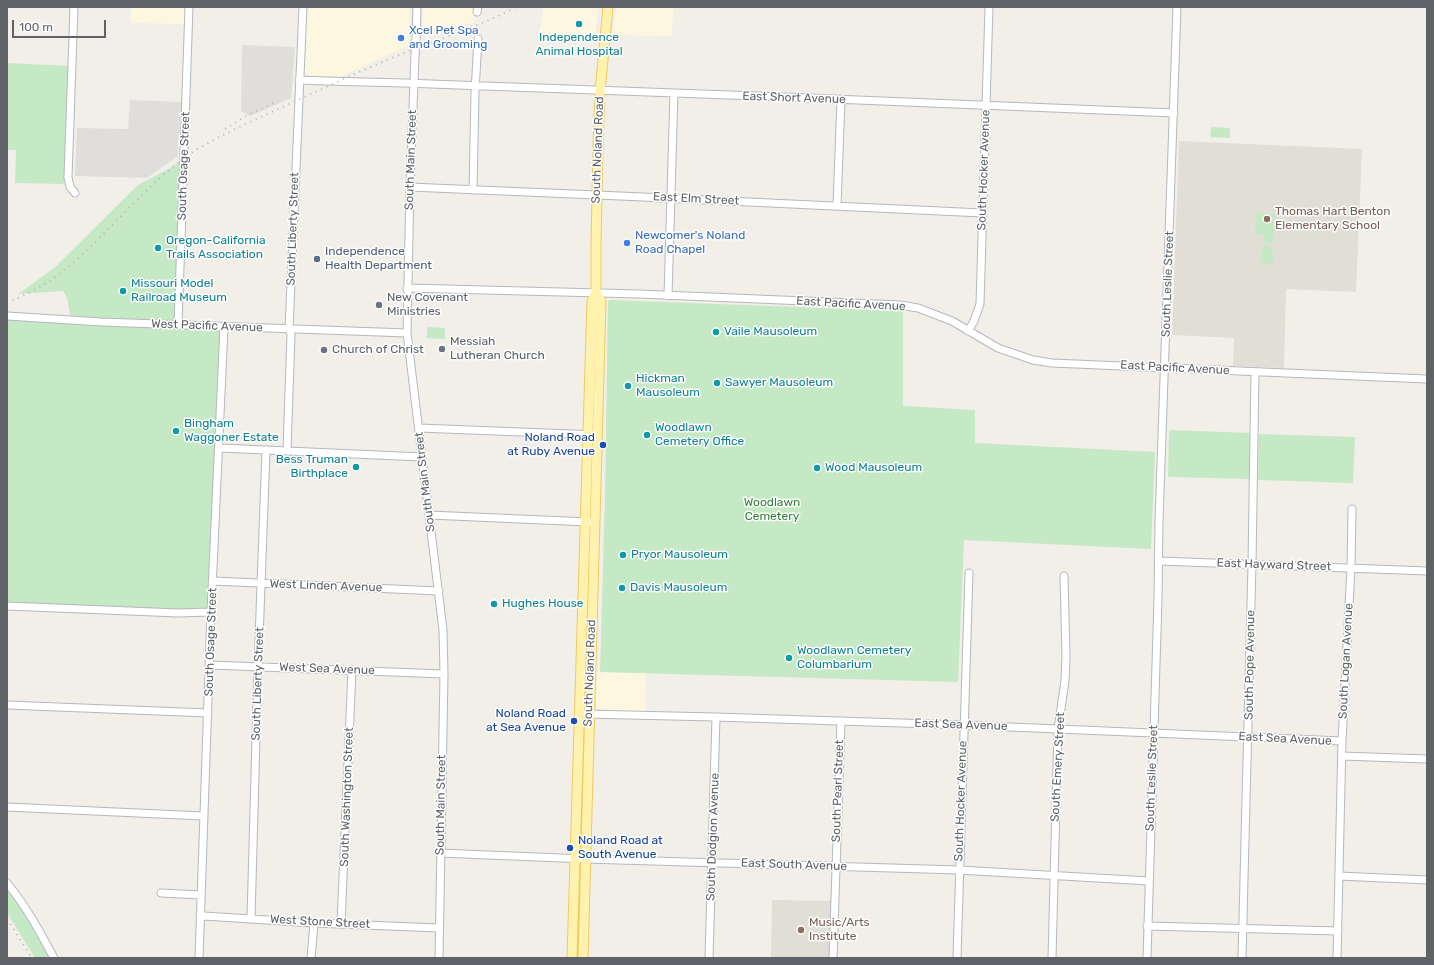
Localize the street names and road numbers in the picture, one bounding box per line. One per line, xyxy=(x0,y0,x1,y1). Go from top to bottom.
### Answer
street label: East Short Avenue xyxy=(742,89,846,107)
street label: South Noland Road xyxy=(589,96,607,204)
street label: South Hocker Avenue xyxy=(975,109,993,231)
street label: South Main Street xyxy=(402,110,420,210)
street label: South Osage Street xyxy=(175,111,193,221)
street label: South Liberty Street xyxy=(284,172,302,286)
street label: East Elm Street xyxy=(653,190,739,208)
street label: South Leslie Street xyxy=(1159,231,1177,337)
street label: East Pacific Avenue xyxy=(796,294,906,314)
street label: West Pacific Avenue xyxy=(151,317,263,335)
street label: East Pacific Avenue xyxy=(1120,358,1230,378)
street label: South Main Street xyxy=(412,431,438,533)
street label: East Hayward Street xyxy=(1216,556,1332,574)
street label: West Linden Avenue xyxy=(269,577,383,595)
street label: South Osage Street xyxy=(202,587,220,697)
street label: South Logan Avenue xyxy=(1336,603,1356,719)
street label: South Pope Avenue xyxy=(1242,610,1258,720)
street label: South Noland Road xyxy=(581,619,599,727)
street label: South Liberty Street xyxy=(249,627,267,741)
street label: West Sea Avenue xyxy=(279,660,375,678)
street label: South Emery Street xyxy=(1048,712,1068,822)
street label: East Sea Avenue xyxy=(914,716,1008,734)
street label: South Leslie Street xyxy=(1143,725,1161,831)
street label: South Washington Street xyxy=(337,727,357,867)
street label: East Sea Avenue xyxy=(1238,729,1332,749)
street label: South Pearl Street xyxy=(829,739,847,843)
street label: South Hocker Avenue xyxy=(952,740,970,862)
street label: South Main Street xyxy=(433,755,449,855)
street label: South Dodgion Avenue xyxy=(704,773,722,901)
street label: East South Avenue xyxy=(741,856,847,874)
street label: West Stone Street xyxy=(269,912,371,932)

